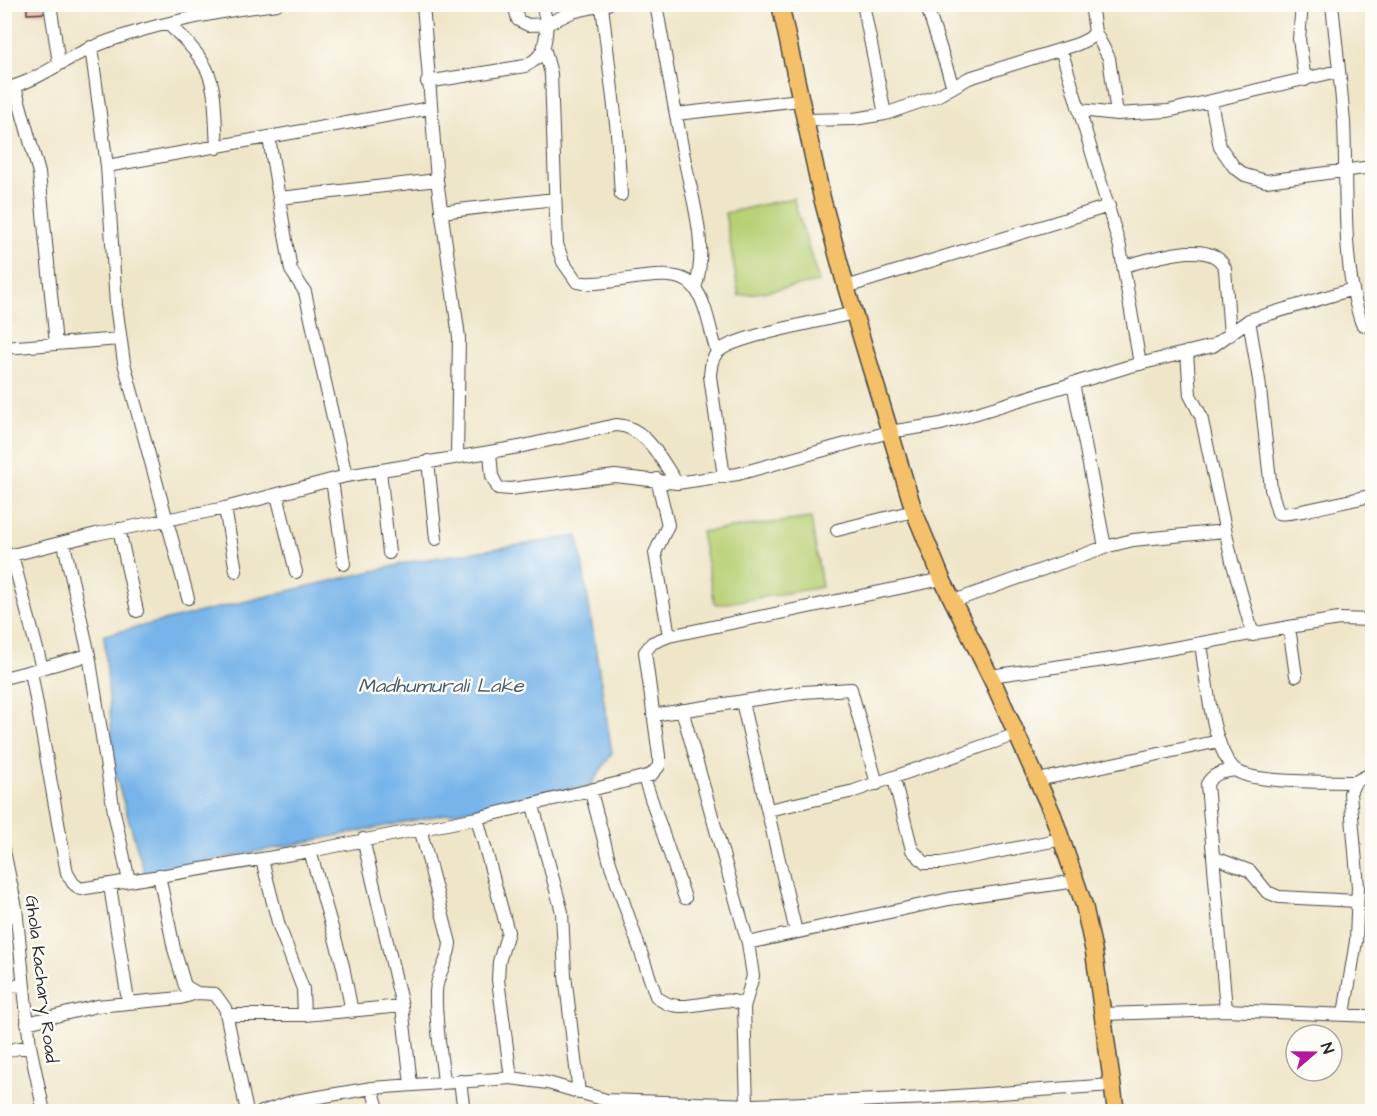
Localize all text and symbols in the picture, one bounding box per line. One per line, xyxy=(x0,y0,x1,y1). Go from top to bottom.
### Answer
water label: Madhumurali Lake xyxy=(358,672,525,700)
street label: Ghola Kachary Road xyxy=(18,894,64,1064)
north arrow xyxy=(1284,1023,1344,1083)
text: N xyxy=(1315,1040,1339,1057)

